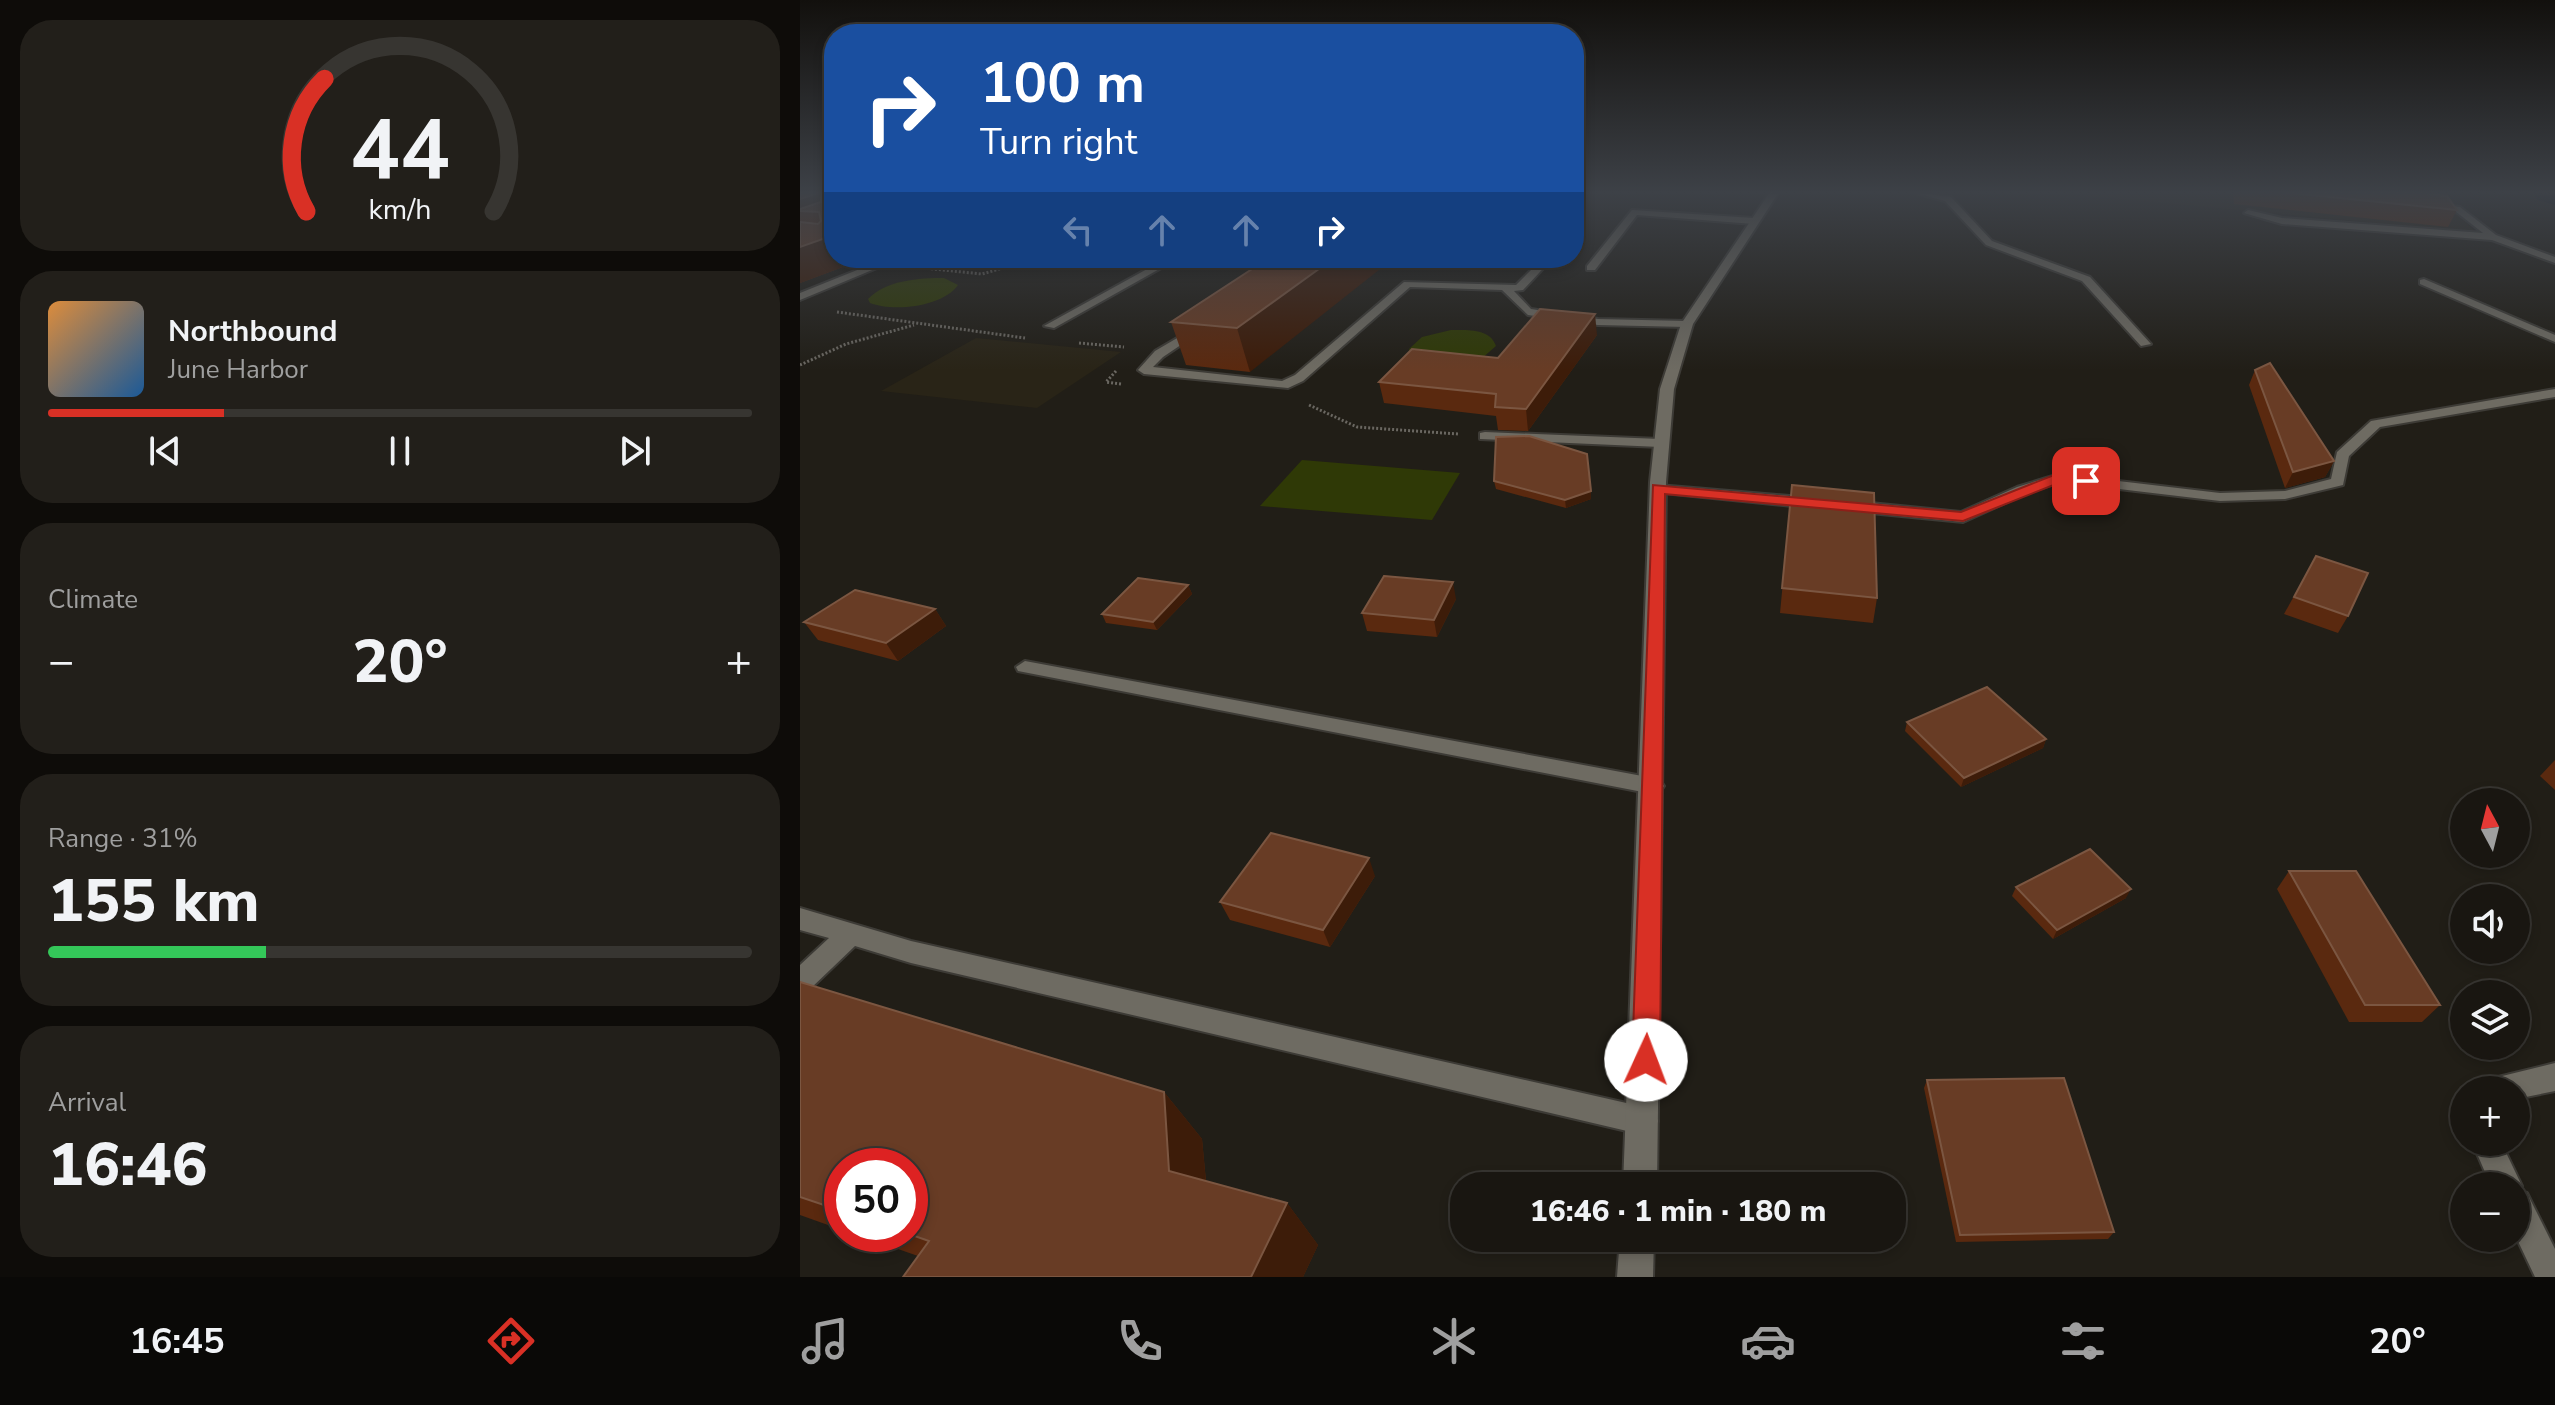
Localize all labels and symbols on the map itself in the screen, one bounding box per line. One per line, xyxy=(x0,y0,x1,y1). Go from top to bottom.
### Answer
pin xyxy=(2052,447,2120,515)
north arrow xyxy=(2450,788,2530,868)
position arrow xyxy=(1604,1018,1688,1102)
speed limit sign: 50 xyxy=(824,1148,928,1252)

